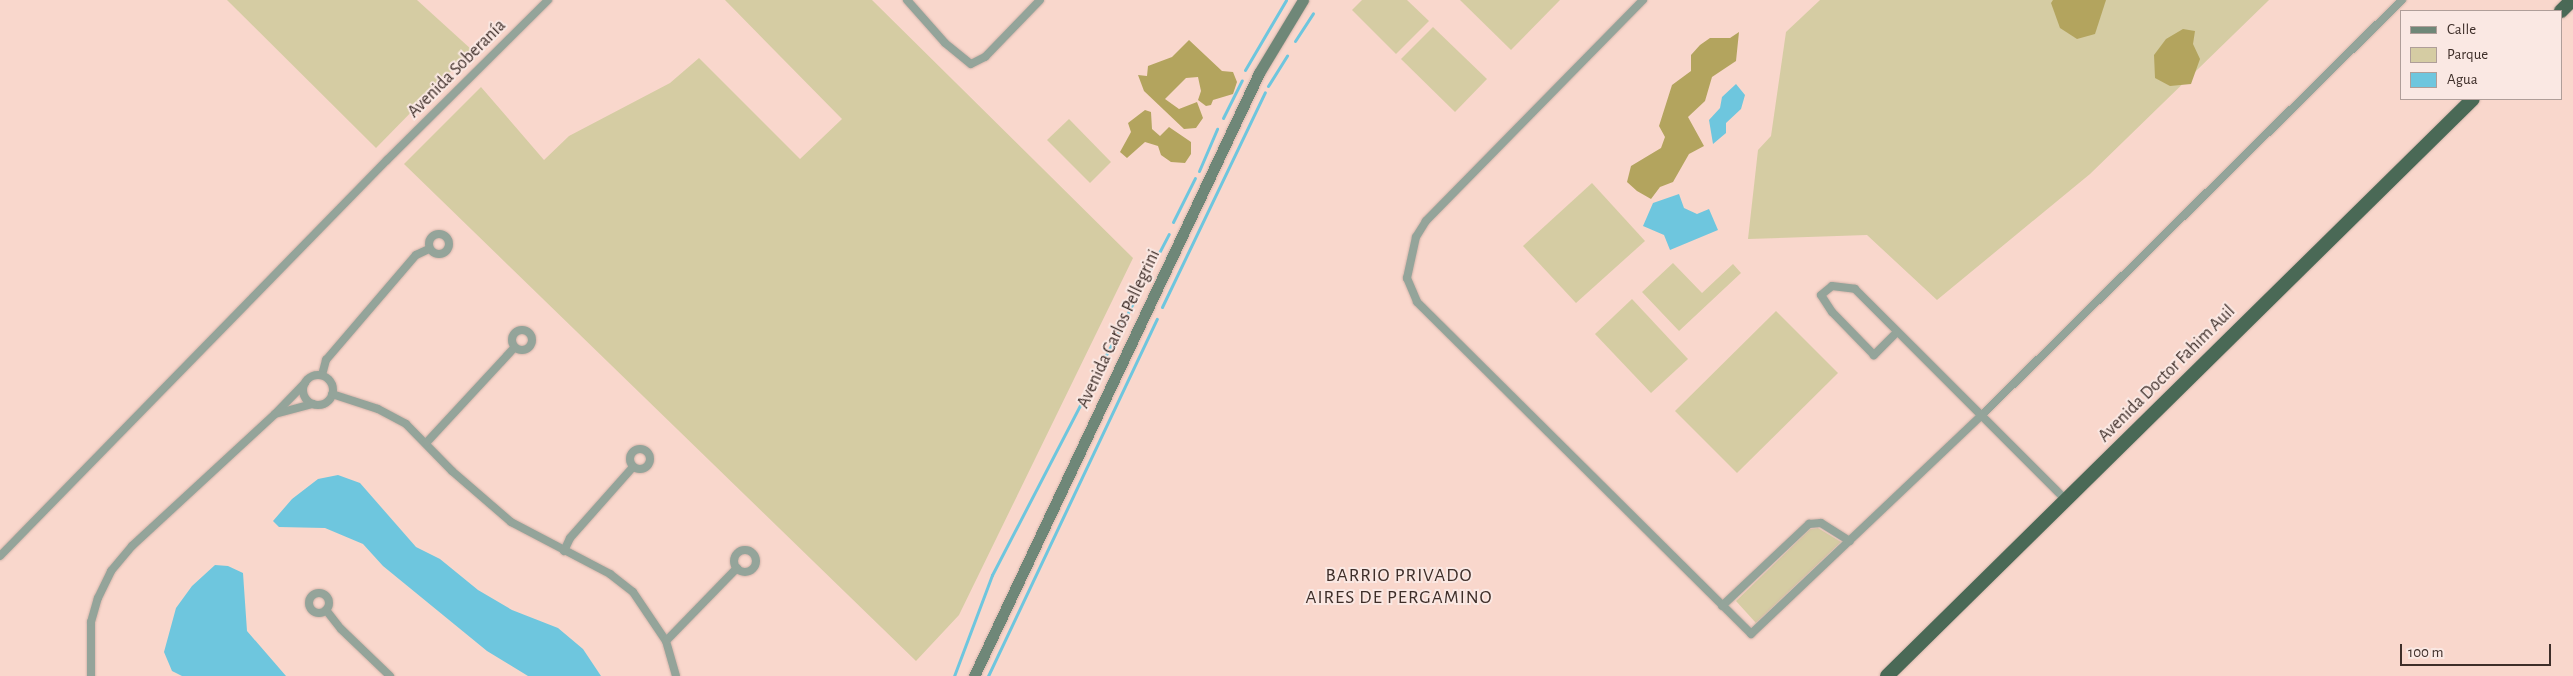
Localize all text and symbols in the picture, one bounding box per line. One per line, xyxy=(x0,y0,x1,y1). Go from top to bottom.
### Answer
legend xyxy=(2400,10,2563,100)
street label: Avenida Soberanía xyxy=(403,15,511,123)
text: Calle xyxy=(2447,22,2476,37)
text: Parque xyxy=(2447,47,2488,62)
text: Agua xyxy=(2447,72,2478,87)
street label: Avenida Carlos Pellegrini xyxy=(1073,246,1165,412)
street label: Avenida Doctor Fahim Auil xyxy=(2094,301,2240,447)
district label: BARRIO PRIVADO AIRES DE PERGAMINO xyxy=(1303,565,1495,609)
scale bar xyxy=(2403,634,2554,666)
text: 100 m xyxy=(2408,645,2443,660)

